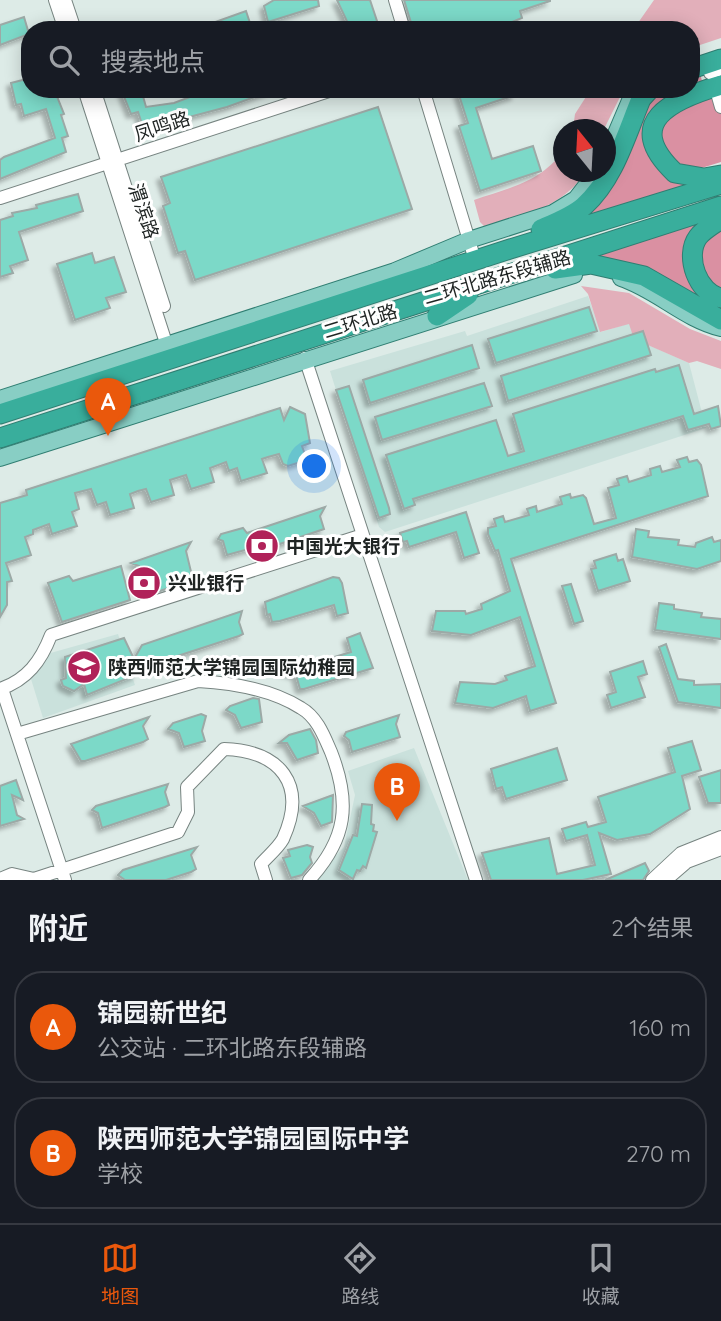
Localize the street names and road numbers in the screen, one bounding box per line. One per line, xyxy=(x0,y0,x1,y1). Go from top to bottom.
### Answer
street label: 凤鸣路 xyxy=(131,106,193,146)
street label: 渭滨路 xyxy=(124,180,164,242)
street label: 二环北路东段辅路 xyxy=(421,245,573,309)
street label: 二环北路 xyxy=(320,298,400,344)

